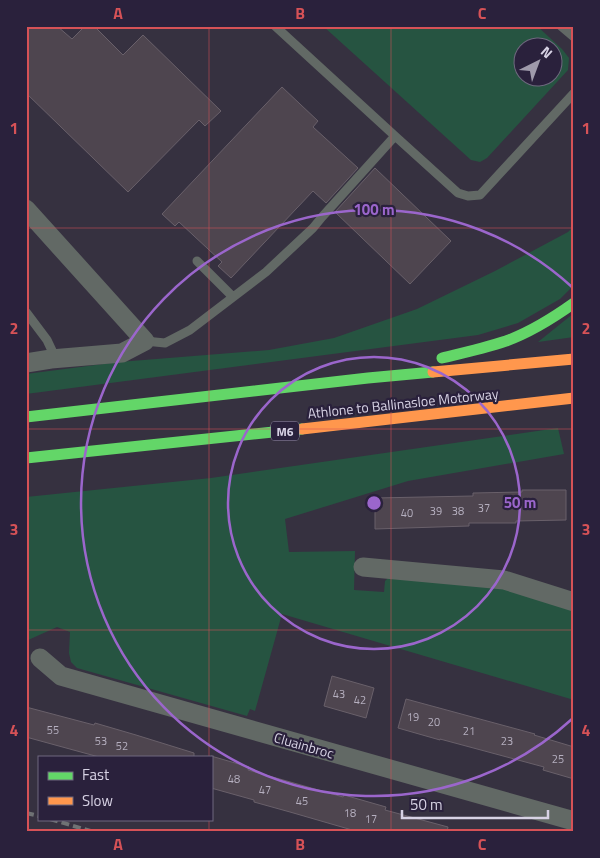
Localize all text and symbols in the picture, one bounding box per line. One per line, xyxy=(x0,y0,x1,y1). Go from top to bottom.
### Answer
text: A xyxy=(113,1,123,25)
text: B xyxy=(295,1,305,25)
text: C xyxy=(478,1,487,25)
north arrow xyxy=(512,38,562,88)
text: N xyxy=(536,41,558,63)
text: 1 xyxy=(10,116,18,140)
text: 1 xyxy=(582,116,590,140)
text: 100 m xyxy=(353,198,395,221)
text: 2 xyxy=(10,316,18,340)
text: 2 xyxy=(582,316,590,340)
street label: Athlone to Ballinasloe Motorway xyxy=(307,383,500,423)
road number: M6 xyxy=(271,422,299,441)
text: 50 m xyxy=(504,491,536,514)
centre of rings xyxy=(365,494,383,512)
house number: 37 xyxy=(478,500,490,516)
house number: 39 xyxy=(430,503,442,519)
house number: 38 xyxy=(452,503,464,519)
house number: 40 xyxy=(401,505,413,521)
text: 3 xyxy=(10,517,18,541)
text: 3 xyxy=(582,517,590,541)
house number: 43 xyxy=(333,686,345,702)
house number: 42 xyxy=(354,692,366,708)
house number: 19 xyxy=(407,709,419,725)
house number: 20 xyxy=(428,714,440,730)
text: 4 xyxy=(10,718,19,742)
text: 4 xyxy=(582,718,591,742)
house number: 55 xyxy=(47,722,59,738)
house number: 21 xyxy=(463,723,475,739)
street label: Cluainbroc xyxy=(272,726,336,764)
house number: 53 xyxy=(95,733,107,749)
house number: 23 xyxy=(501,733,513,749)
house number: 52 xyxy=(116,738,128,754)
house number: 25 xyxy=(552,751,564,767)
legend xyxy=(38,756,212,820)
text: Fast xyxy=(82,763,110,786)
house number: 48 xyxy=(228,771,240,787)
house number: 47 xyxy=(259,782,271,798)
scale bar xyxy=(402,788,549,820)
text: Slow xyxy=(82,789,113,812)
house number: 45 xyxy=(296,793,308,809)
text: 50 m xyxy=(410,793,443,816)
house number: 18 xyxy=(344,805,356,821)
house number: 17 xyxy=(365,811,377,827)
text: A xyxy=(113,832,123,856)
text: B xyxy=(295,832,305,856)
text: C xyxy=(478,832,487,856)

